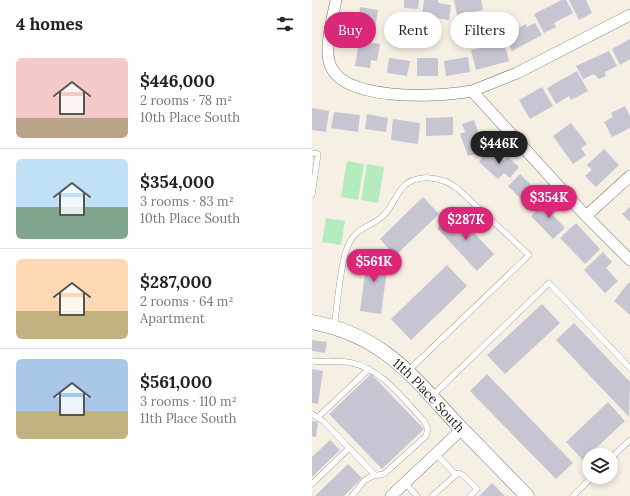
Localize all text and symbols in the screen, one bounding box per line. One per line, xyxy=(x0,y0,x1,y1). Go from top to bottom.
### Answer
chip: Buy xyxy=(324,12,376,48)
chip: Rent xyxy=(384,12,442,48)
chip: Filters xyxy=(450,12,519,48)
text: 4 homes xyxy=(16,13,83,35)
icon: filters xyxy=(274,13,296,35)
text: $446,000 xyxy=(140,70,215,92)
icon: home xyxy=(48,74,96,122)
text: 2 rooms · 78 m² xyxy=(140,92,232,109)
text: 10th Place South xyxy=(140,109,240,126)
pin: $446K xyxy=(471,131,527,165)
text: $446K xyxy=(480,135,518,152)
text: $354,000 xyxy=(140,171,215,193)
icon: home xyxy=(48,175,96,223)
pin: $354K xyxy=(521,185,577,219)
text: $354K xyxy=(530,189,568,206)
text: 3 rooms · 83 m² xyxy=(140,193,234,210)
pin: $287K xyxy=(438,207,494,241)
text: 10th Place South xyxy=(140,210,240,227)
text: $287K xyxy=(447,211,485,228)
pin: $561K xyxy=(346,249,402,283)
text: $561K xyxy=(356,253,392,270)
text: $287,000 xyxy=(140,271,212,293)
icon: home xyxy=(48,275,96,323)
text: 2 rooms · 64 m² xyxy=(140,293,233,310)
text: Apartment xyxy=(140,310,205,327)
street label: 11th Place South xyxy=(390,354,469,436)
text: $561,000 xyxy=(140,371,212,393)
icon: home xyxy=(48,375,96,423)
text: 3 rooms · 110 m² xyxy=(140,393,237,410)
text: 11th Place South xyxy=(140,410,237,427)
map controls xyxy=(582,448,618,484)
button: layers xyxy=(582,448,618,484)

